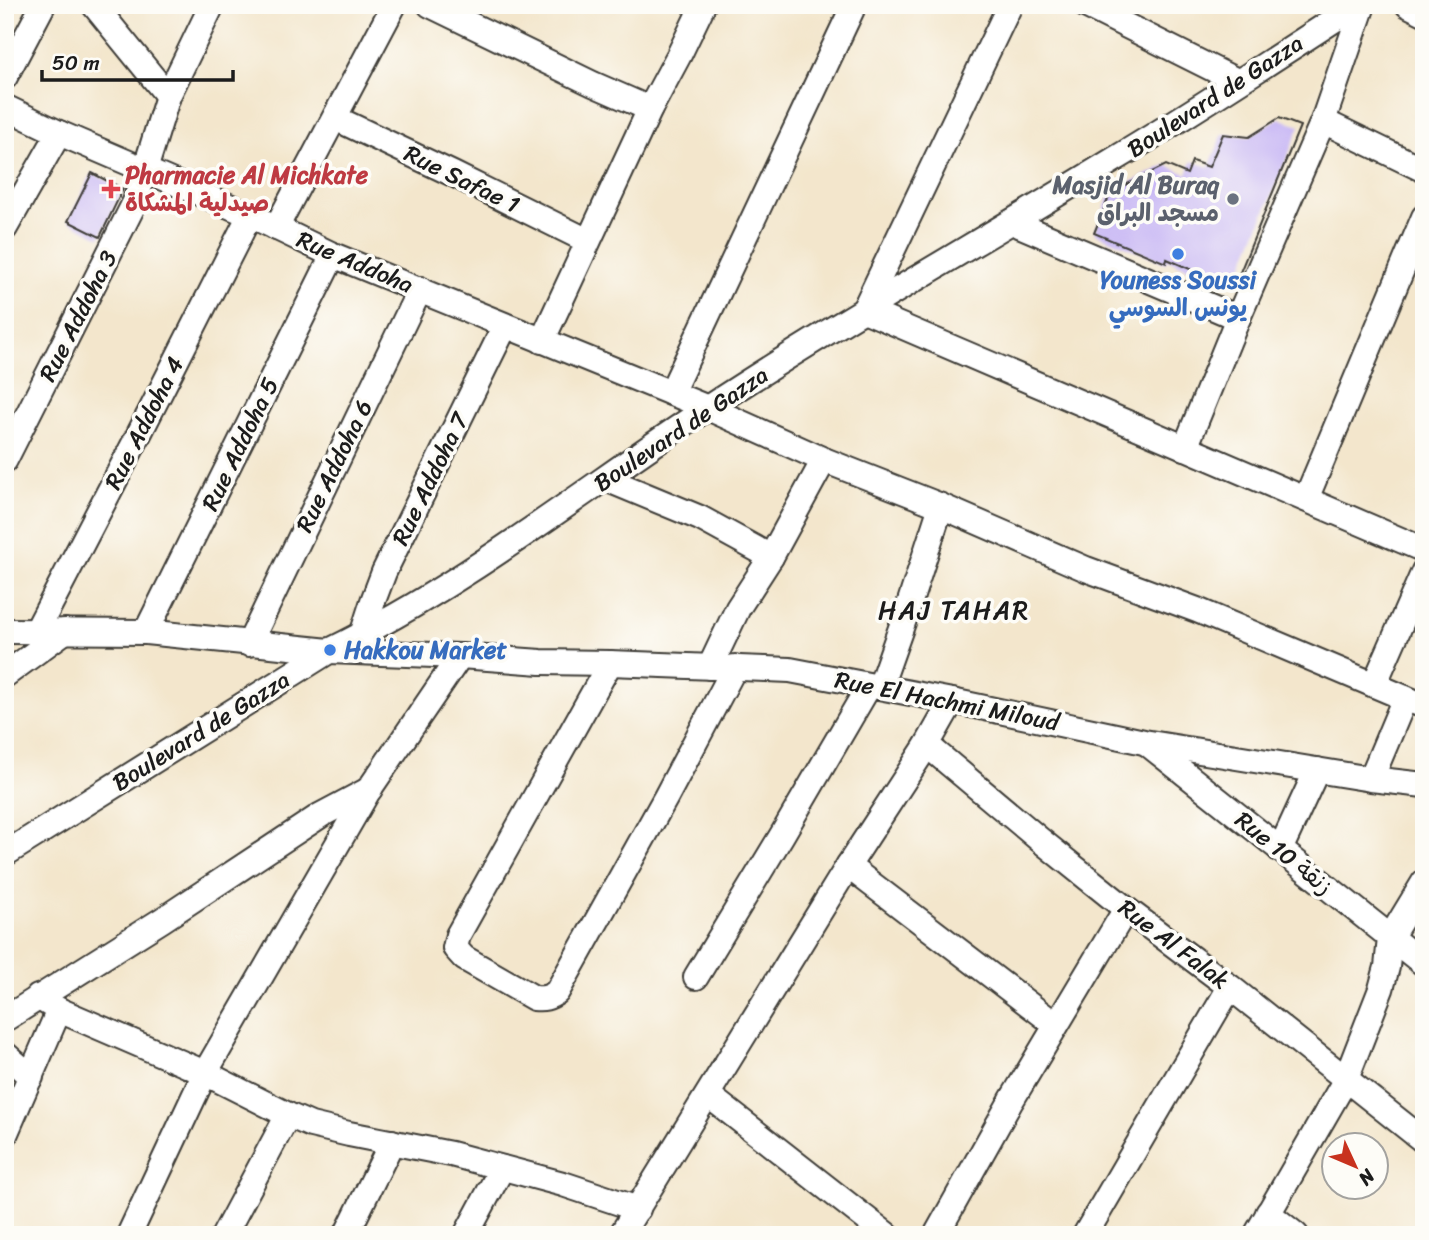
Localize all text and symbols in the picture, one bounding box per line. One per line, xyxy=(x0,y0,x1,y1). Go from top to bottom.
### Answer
street label: Boulevard de Gazza xyxy=(1118,23,1312,169)
scale bar xyxy=(42,38,233,82)
text: 50 m xyxy=(52,44,100,82)
street label: Rue Safae 1 xyxy=(397,133,527,225)
place label: Pharmacie Al Michkate صيدلية المشكاة xyxy=(125,154,369,224)
place label: Masjid Al Buraq مسجد البراق xyxy=(1052,164,1220,234)
marker: Pharmacie Al Michkate صيدلية المشكاة xyxy=(103,181,119,197)
marker: Masjid Al Buraq مسجد البراق xyxy=(1225,191,1241,207)
street label: Rue Addoha xyxy=(290,219,420,305)
street label: Rue Addoha 3 xyxy=(27,243,129,389)
marker: Youness Soussi يونس السوسي xyxy=(1170,246,1186,262)
place label: Youness Soussi يونس السوسي xyxy=(1100,259,1257,329)
street label: Rue Addoha 4 xyxy=(92,349,196,497)
street label: Boulevard de Gazza xyxy=(585,355,777,503)
street label: Rue Addoha 5 xyxy=(189,370,291,518)
street label: Rue Addoha 6 xyxy=(284,392,384,540)
street label: Rue Addoha 7 xyxy=(380,404,481,553)
district label: HAJ TAHAR xyxy=(878,587,1030,633)
place label: Hakkou Market xyxy=(344,629,507,671)
marker: Hakkou Market xyxy=(322,642,338,658)
street label: Boulevard de Gazza xyxy=(104,659,298,803)
street label: Rue El Hachmi Miloud xyxy=(831,659,1064,744)
street label: Rue 10 زنقة xyxy=(1225,800,1343,906)
street label: Rue Al Falak xyxy=(1109,888,1239,1000)
north arrow xyxy=(1320,1132,1390,1202)
text: N xyxy=(1350,1161,1384,1194)

